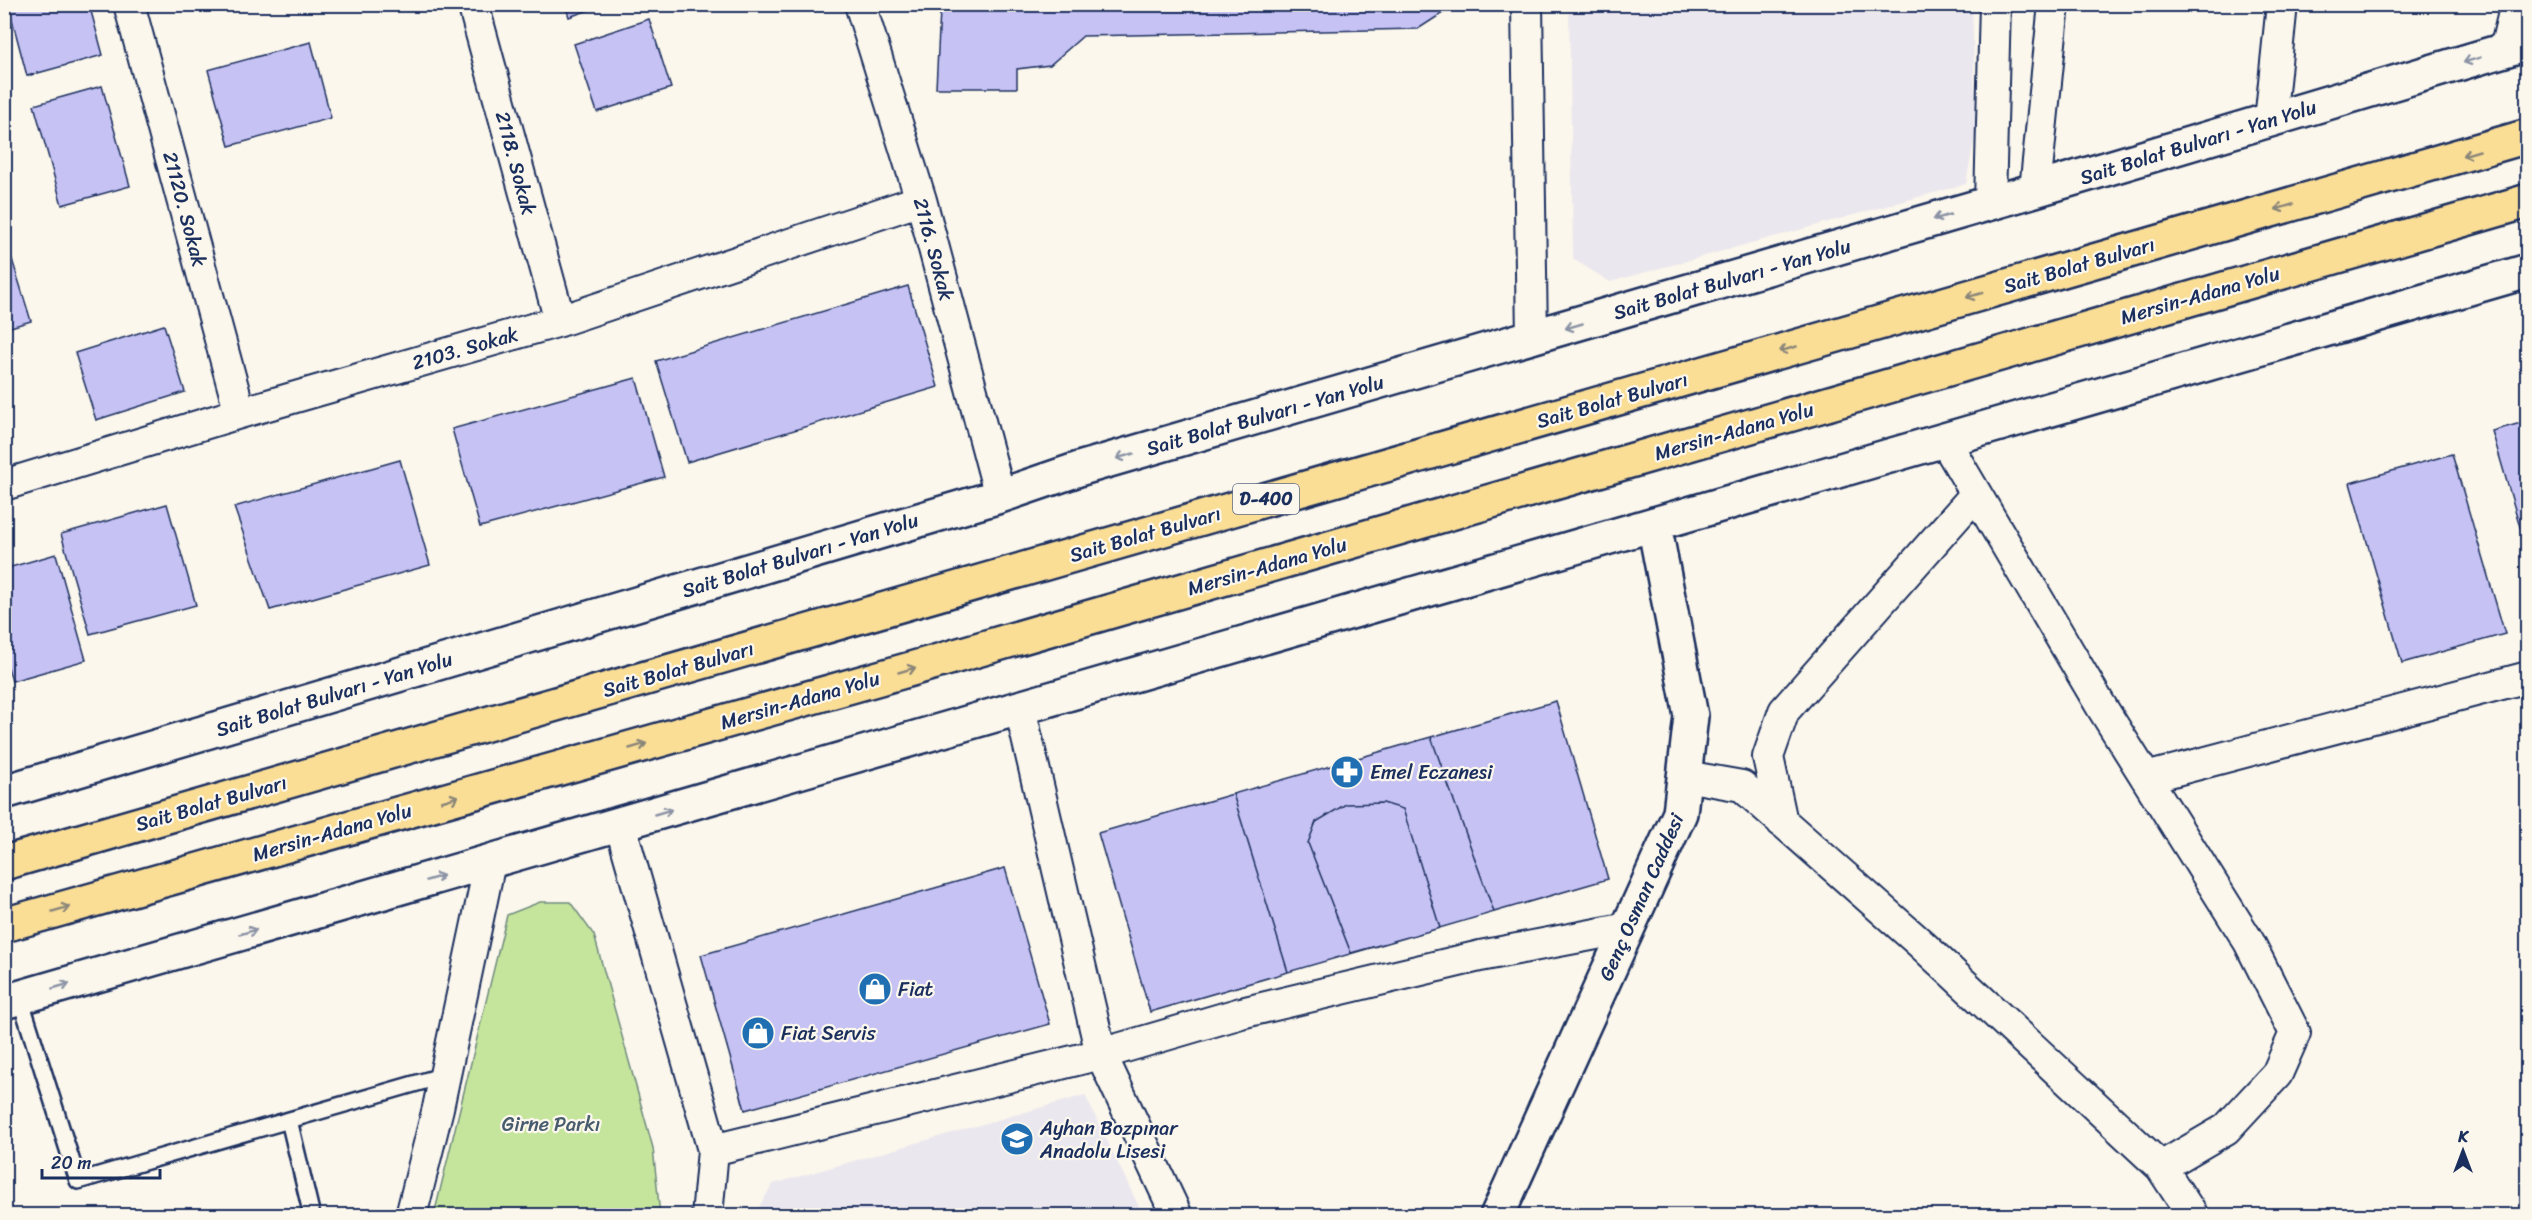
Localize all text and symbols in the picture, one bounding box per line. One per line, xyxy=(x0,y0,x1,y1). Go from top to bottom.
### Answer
one-way arrow xyxy=(2462,55,2481,66)
street label: Sait Bolat Bulvarı - Yan Yolu xyxy=(2075,90,2321,195)
street label: 2118. Sokak xyxy=(485,107,546,219)
street label: 21120. Sokak xyxy=(152,148,217,271)
one-way arrow xyxy=(2462,148,2481,159)
street label: 2116. Sokak xyxy=(903,194,964,305)
one-way arrow xyxy=(2275,201,2294,213)
one-way arrow xyxy=(1933,212,1952,223)
street label: Sait Bolat Bulvarı xyxy=(1999,227,2159,304)
street label: Sait Bolat Bulvarı - Yan Yolu xyxy=(1609,229,1855,330)
street label: Mersin-Adana Yolu xyxy=(2116,256,2284,335)
one-way arrow xyxy=(1966,290,1985,301)
street label: 2103. Sokak xyxy=(408,317,523,380)
one-way arrow xyxy=(1565,321,1584,332)
one-way arrow xyxy=(1779,344,1798,355)
street label: Sait Bolat Bulvarı xyxy=(1532,362,1692,439)
street label: Sait Bolat Bulvarı - Yan Yolu xyxy=(1142,365,1388,466)
street label: Mersin-Adana Yolu xyxy=(1650,392,1818,471)
one-way arrow xyxy=(1115,451,1134,462)
road number: D-400 xyxy=(1233,484,1299,514)
street label: Sait Bolat Bulvarı xyxy=(1065,496,1225,573)
street label: Sait Bolat Bulvarı - Yan Yolu xyxy=(677,503,923,608)
street label: Mersin-Adana Yolu xyxy=(1183,527,1351,606)
street label: Sait Bolat Bulvarı xyxy=(598,631,758,708)
street label: Sait Bolat Bulvarı - Yan Yolu xyxy=(211,642,457,747)
street label: Mersin-Adana Yolu xyxy=(716,661,884,740)
one-way arrow xyxy=(897,664,916,675)
one-way arrow xyxy=(628,740,647,751)
pharmacy icon: Emel Eczanesi xyxy=(1329,754,1365,790)
place label: Emel Eczanesi xyxy=(1370,755,1494,790)
street label: Sait Bolat Bulvarı xyxy=(131,765,291,842)
street label: Mersin-Adana Yolu xyxy=(248,793,416,872)
one-way arrow xyxy=(441,793,460,804)
one-way arrow xyxy=(653,806,672,817)
street label: Genç Osman Caddesi xyxy=(1589,806,1695,987)
one-way arrow xyxy=(425,871,444,883)
one-way arrow xyxy=(51,903,70,914)
one-way arrow xyxy=(238,926,257,937)
shop icon: Fiat xyxy=(857,971,893,1007)
place label: Fiat xyxy=(898,972,933,1007)
one-way arrow xyxy=(51,980,70,991)
shop icon: Fiat Servis xyxy=(740,1015,776,1051)
place label: Fiat Servis xyxy=(781,1016,877,1051)
park label: Girne Parkı xyxy=(502,1107,600,1142)
place label: Ayhan Bozpınar Anadolu Lisesi xyxy=(1039,1111,1179,1169)
school or university icon: Ayhan Bozpınar Anadolu Lisesi xyxy=(999,1121,1035,1157)
north arrow xyxy=(2433,1121,2493,1181)
text: K xyxy=(2457,1122,2469,1151)
scale bar xyxy=(42,1142,160,1180)
text: 20 m xyxy=(51,1147,91,1179)

